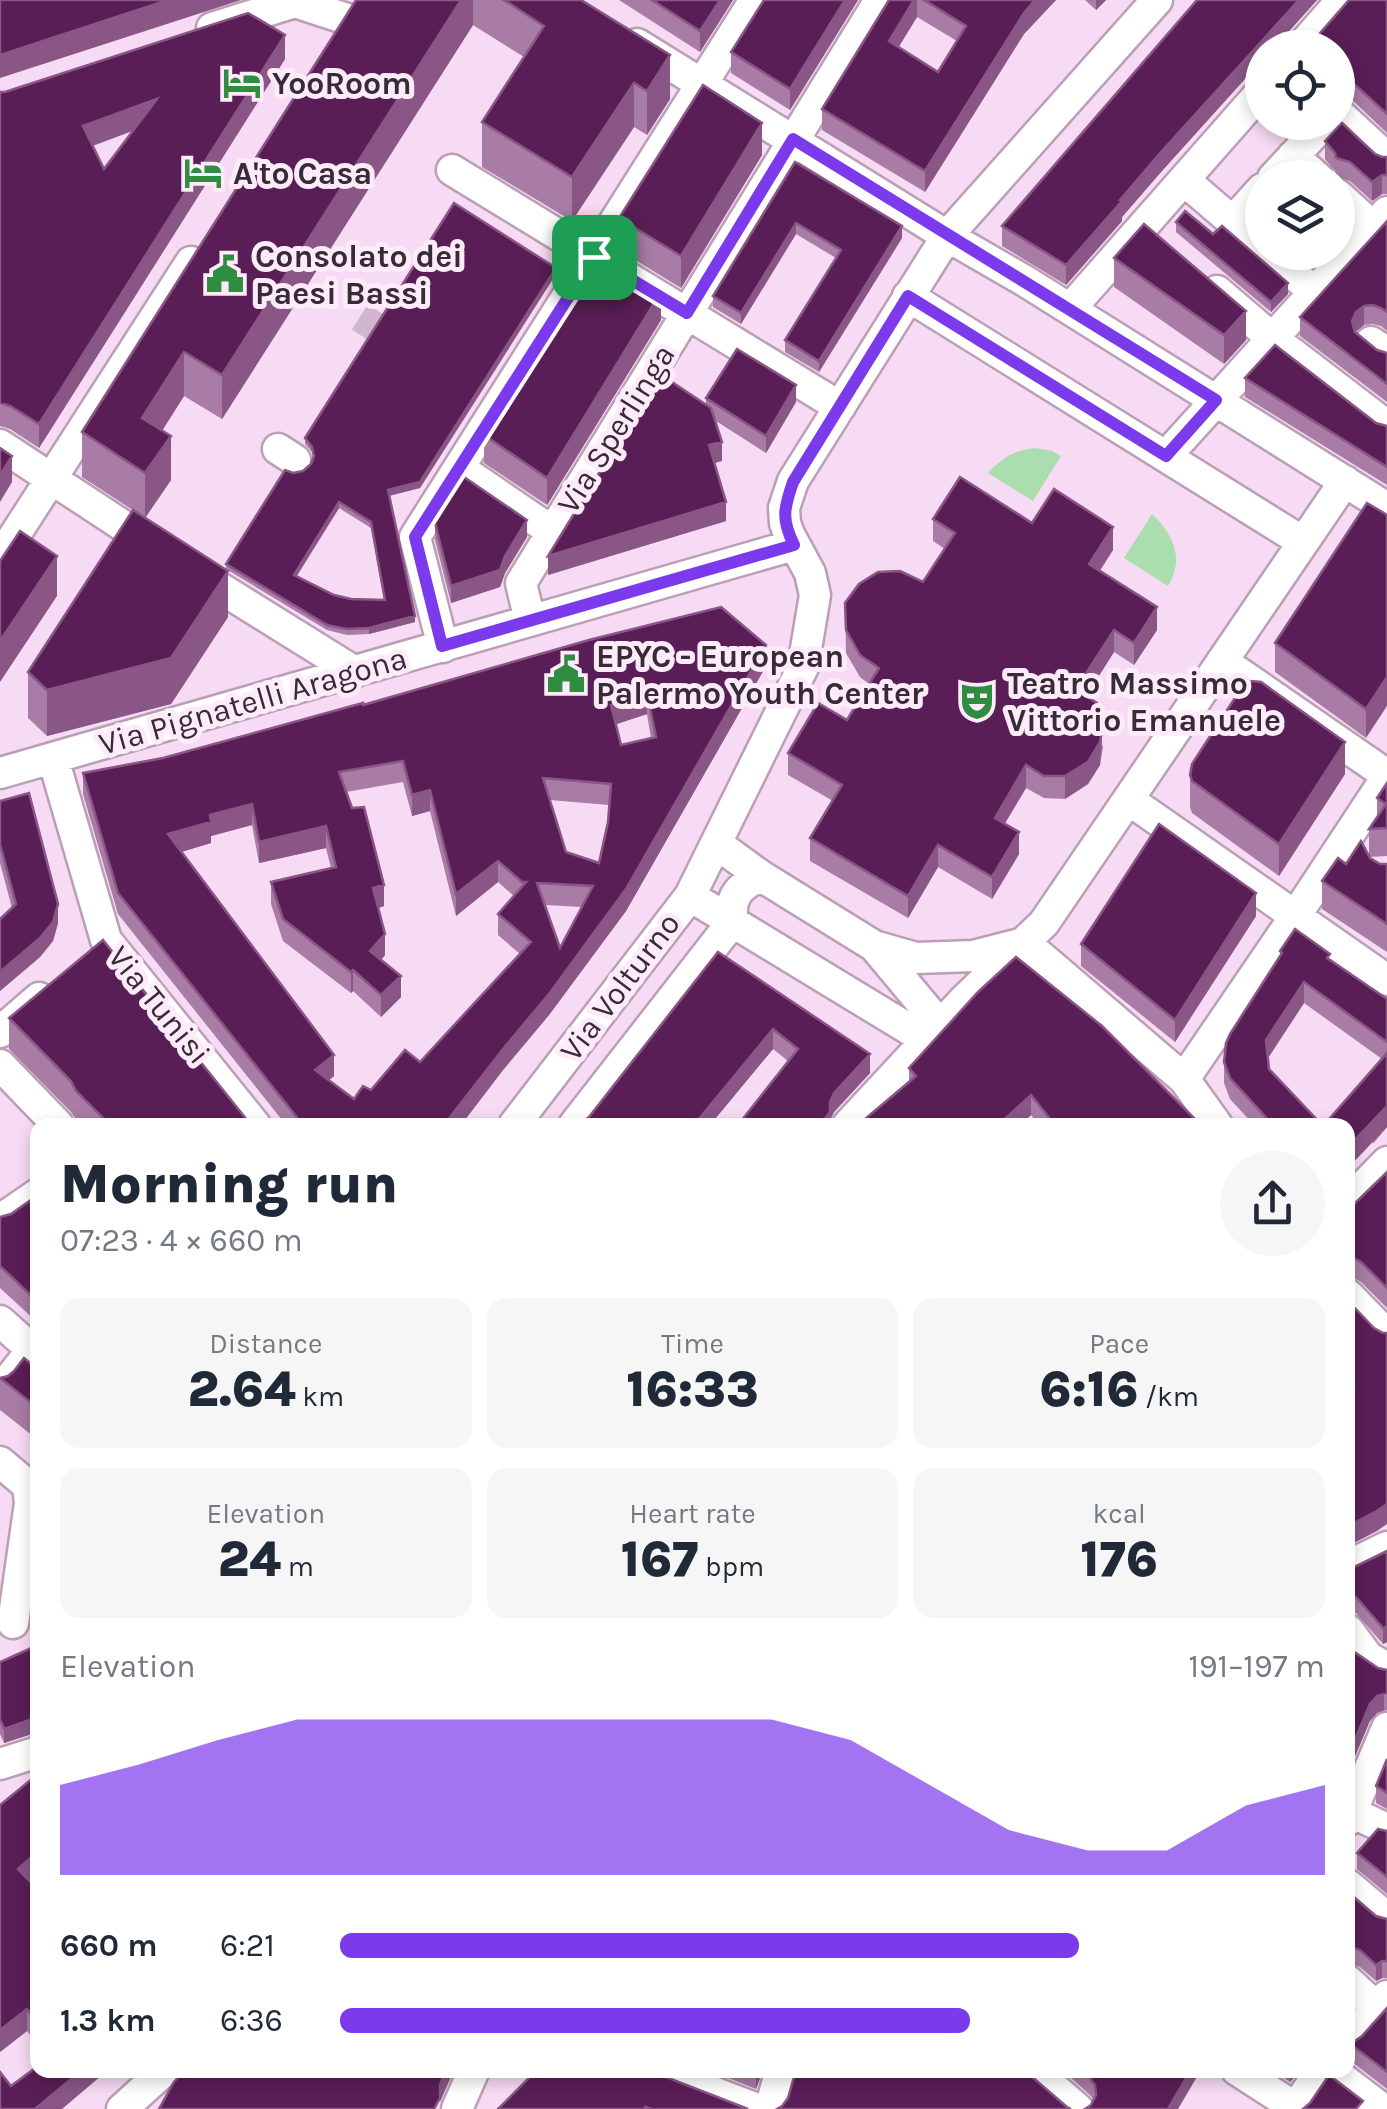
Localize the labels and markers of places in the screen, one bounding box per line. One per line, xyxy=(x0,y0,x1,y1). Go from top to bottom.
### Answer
hotel icon: YooRoom xyxy=(221,62,263,104)
place label: YooRoom xyxy=(272,65,412,102)
hotel icon: A'to Casa xyxy=(182,152,224,194)
place label: A'to Casa xyxy=(233,155,372,192)
pin xyxy=(552,215,637,300)
place label: Consolato dei Paesi Bassi xyxy=(255,238,463,312)
public building icon: Consolato dei Paesi Bassi xyxy=(204,253,246,295)
place label: EPYC - European Palermo Youth Center xyxy=(596,638,924,712)
public building icon: EPYC - European Palermo Youth Center xyxy=(545,653,587,695)
place label: Teatro Massimo Vittorio Emanuele xyxy=(1007,665,1281,739)
theatre icon: Teatro Massimo Vittorio Emanuele xyxy=(956,680,998,722)

